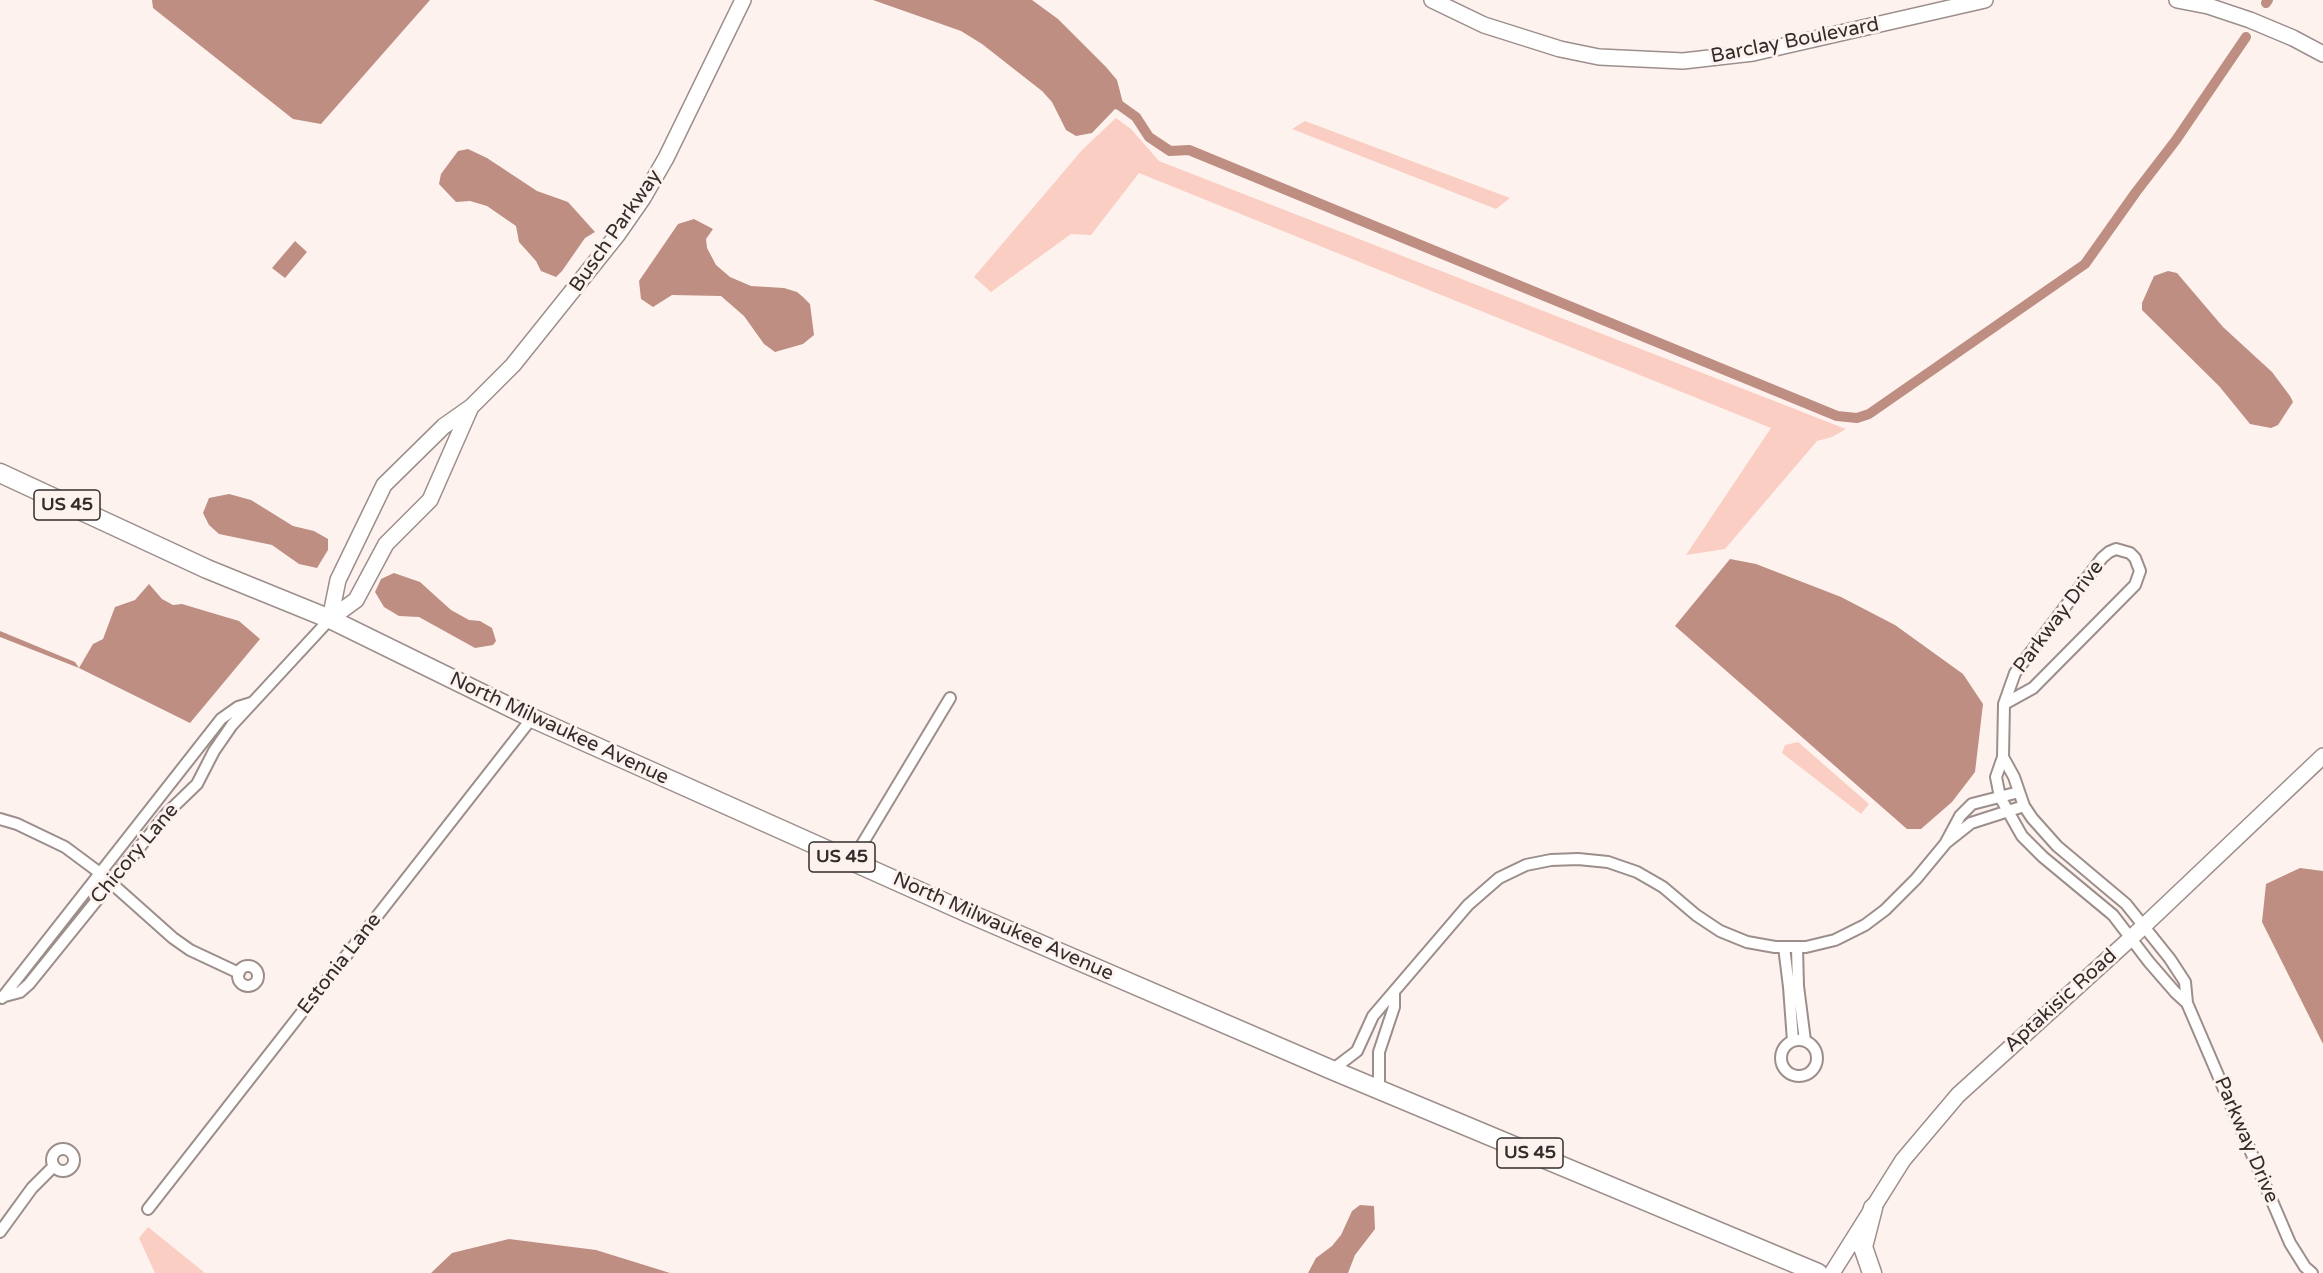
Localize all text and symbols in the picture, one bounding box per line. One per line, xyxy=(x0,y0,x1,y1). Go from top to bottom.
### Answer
street label: Barclay Boulevard xyxy=(1709,13,1881,69)
street label: Busch Parkway xyxy=(565,165,667,297)
road number: US 45 xyxy=(34,490,100,520)
street label: Parkway Drive xyxy=(2009,556,2109,678)
street label: North Milwaukee Avenue xyxy=(446,668,672,790)
street label: Chicory Lane xyxy=(86,799,184,909)
road number: US 45 xyxy=(809,842,875,872)
street label: North Milwaukee Avenue xyxy=(889,867,1117,987)
street label: Estonia Lane xyxy=(293,909,387,1019)
street label: Aptakisic Road xyxy=(2000,944,2122,1058)
street label: Parkway Drive xyxy=(2209,1073,2283,1207)
road number: US 45 xyxy=(1497,1138,1563,1168)

